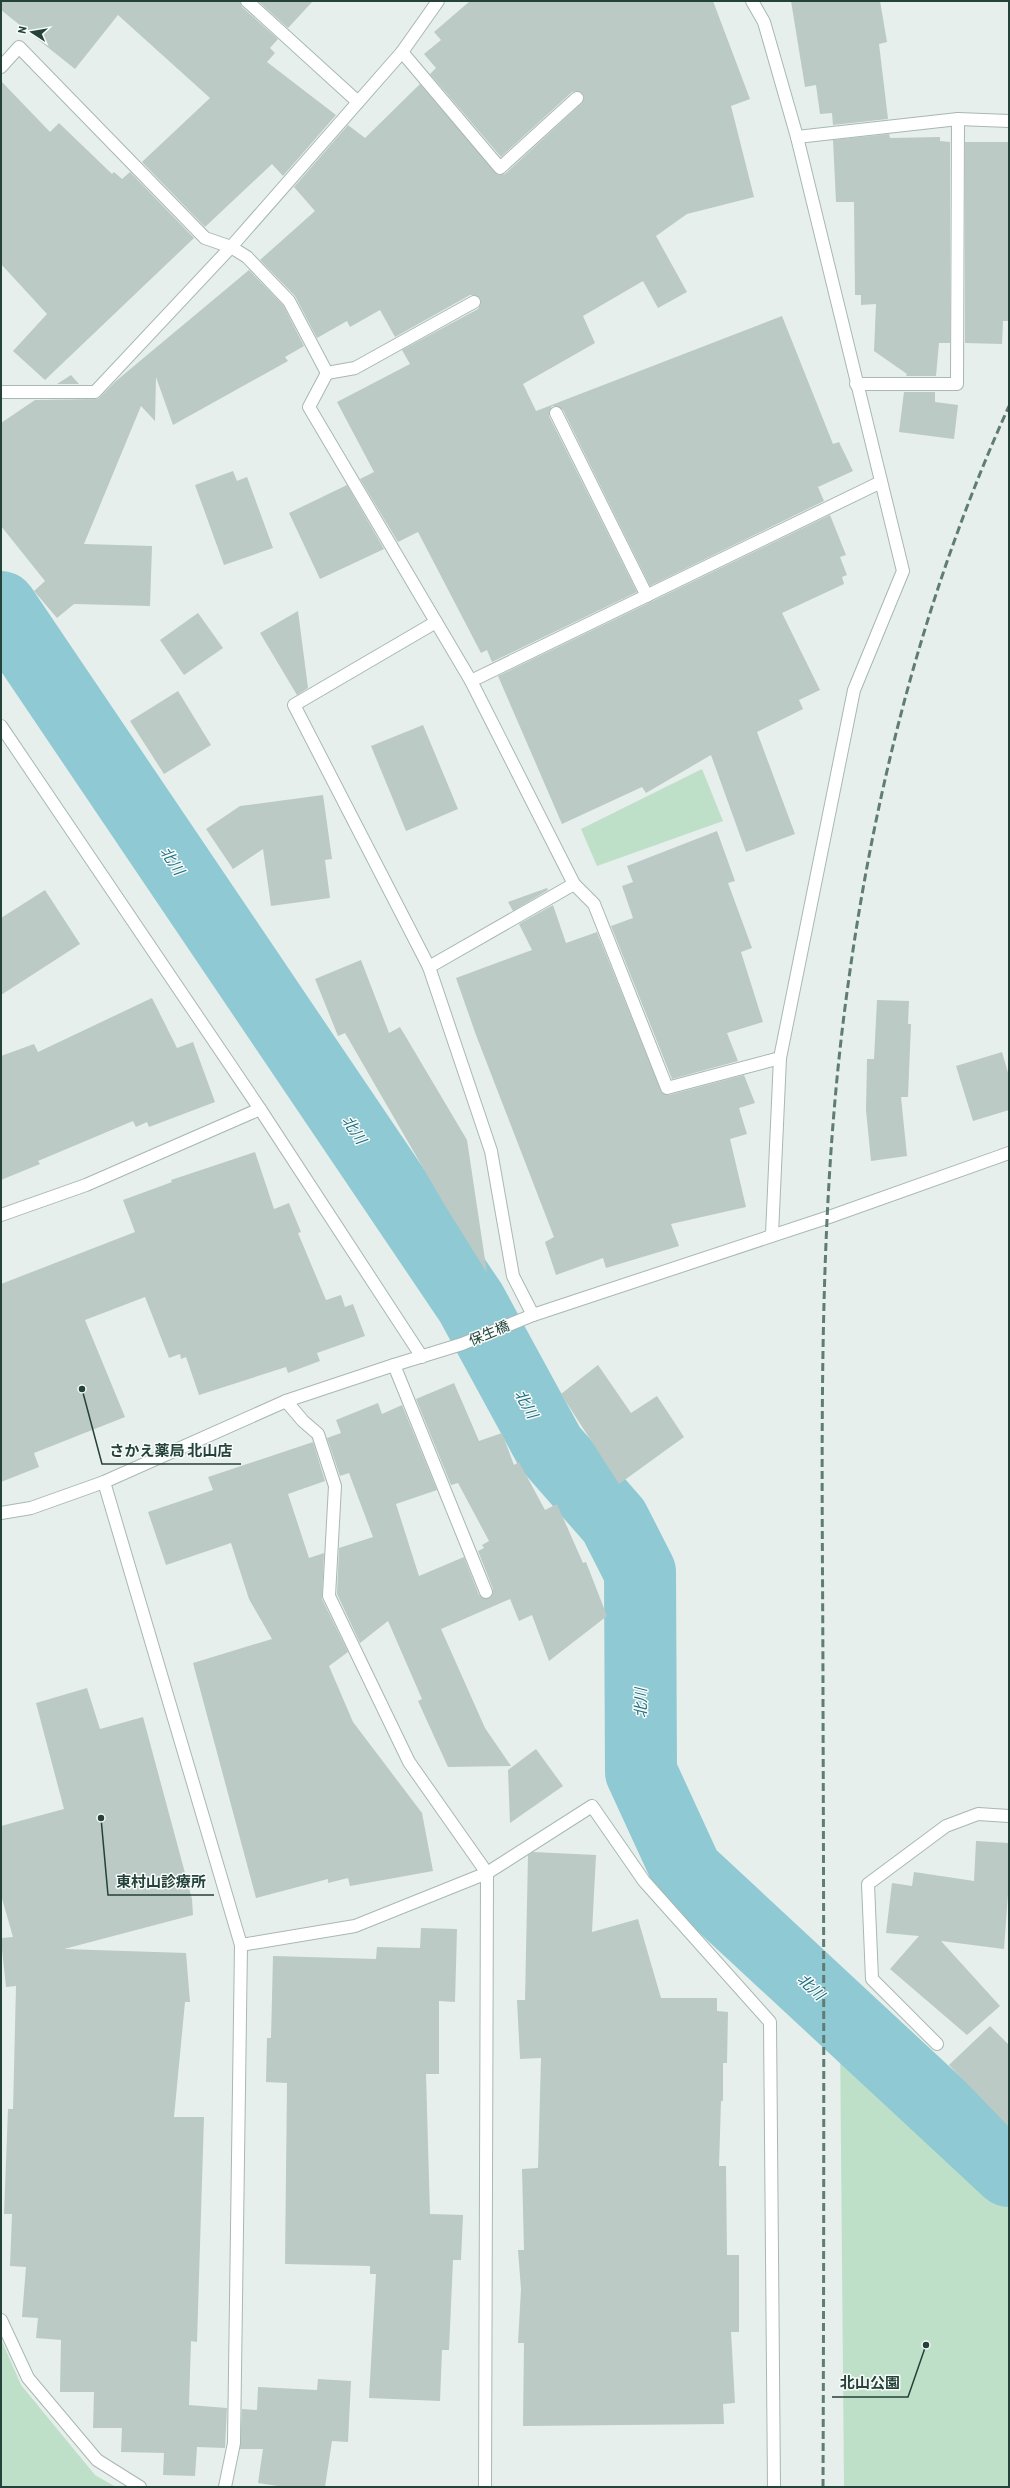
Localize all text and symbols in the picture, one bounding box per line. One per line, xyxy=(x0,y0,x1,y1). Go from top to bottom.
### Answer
north arrow xyxy=(12,12,52,52)
text: N xyxy=(15,25,29,35)
water label: 北川 xyxy=(157,843,190,880)
water label: 北川 xyxy=(339,1112,372,1149)
street label: 保生橋 xyxy=(466,1317,511,1349)
water label: 北川 xyxy=(512,1386,543,1423)
callout: さかえ薬局 北山店 xyxy=(102,1437,241,1464)
text: さかえ薬局 北山店 xyxy=(109,1441,233,1459)
water label: 北川 xyxy=(631,1686,649,1718)
callout: 東村山診療所 xyxy=(108,1868,214,1895)
text: 東村山診療所 xyxy=(116,1872,206,1890)
water label: 北川 xyxy=(795,1969,830,2004)
callout: 北山公園 xyxy=(832,2370,908,2397)
text: 北山公園 xyxy=(840,2373,900,2391)

